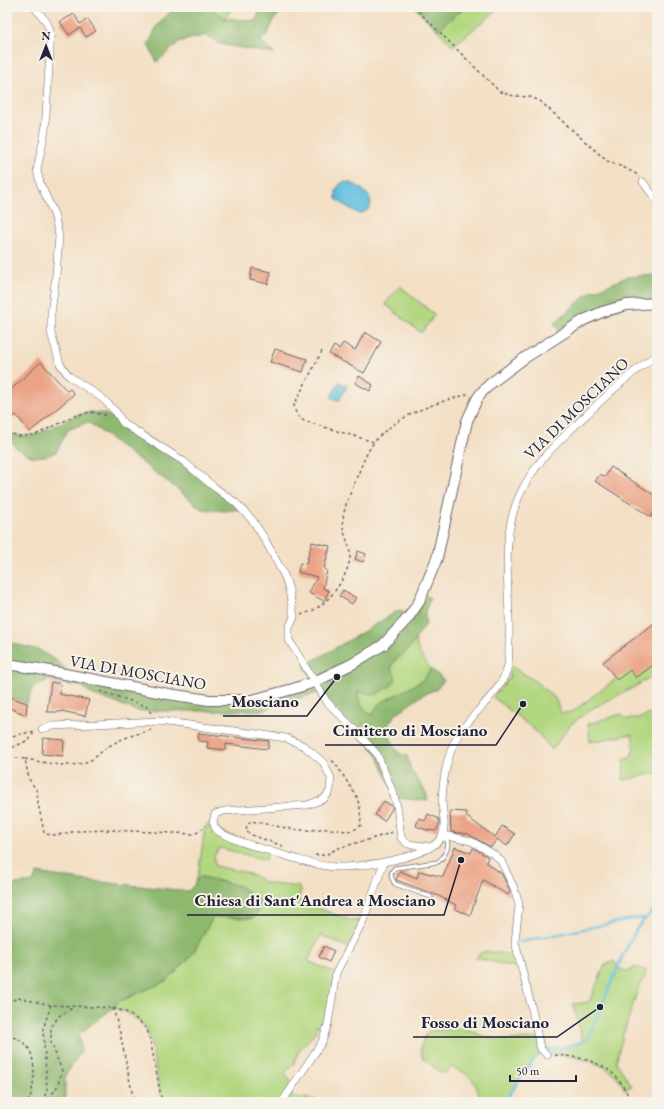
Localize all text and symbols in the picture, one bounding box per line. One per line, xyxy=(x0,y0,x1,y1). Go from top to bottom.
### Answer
north arrow xyxy=(26,26,66,66)
text: N xyxy=(42,29,51,43)
street label: VIA DI MOSCIANO xyxy=(519,353,633,464)
street label: VIA DI MOSCIANO xyxy=(68,650,208,695)
callout: Mosciano xyxy=(223,687,307,716)
text: Mosciano xyxy=(231,690,299,712)
callout: Cimitero di Mosciano xyxy=(325,716,496,745)
text: Cimitero di Mosciano xyxy=(333,719,488,741)
callout: Chiesa di Sant'Andrea a Mosciano xyxy=(187,886,444,915)
text: Chiesa di Sant'Andrea a Mosciano xyxy=(195,889,436,911)
callout: Fosso di Mosciano xyxy=(413,1008,557,1037)
text: Fosso di Mosciano xyxy=(421,1011,550,1033)
scale bar xyxy=(510,1057,576,1083)
text: 50 m xyxy=(516,1063,540,1079)

